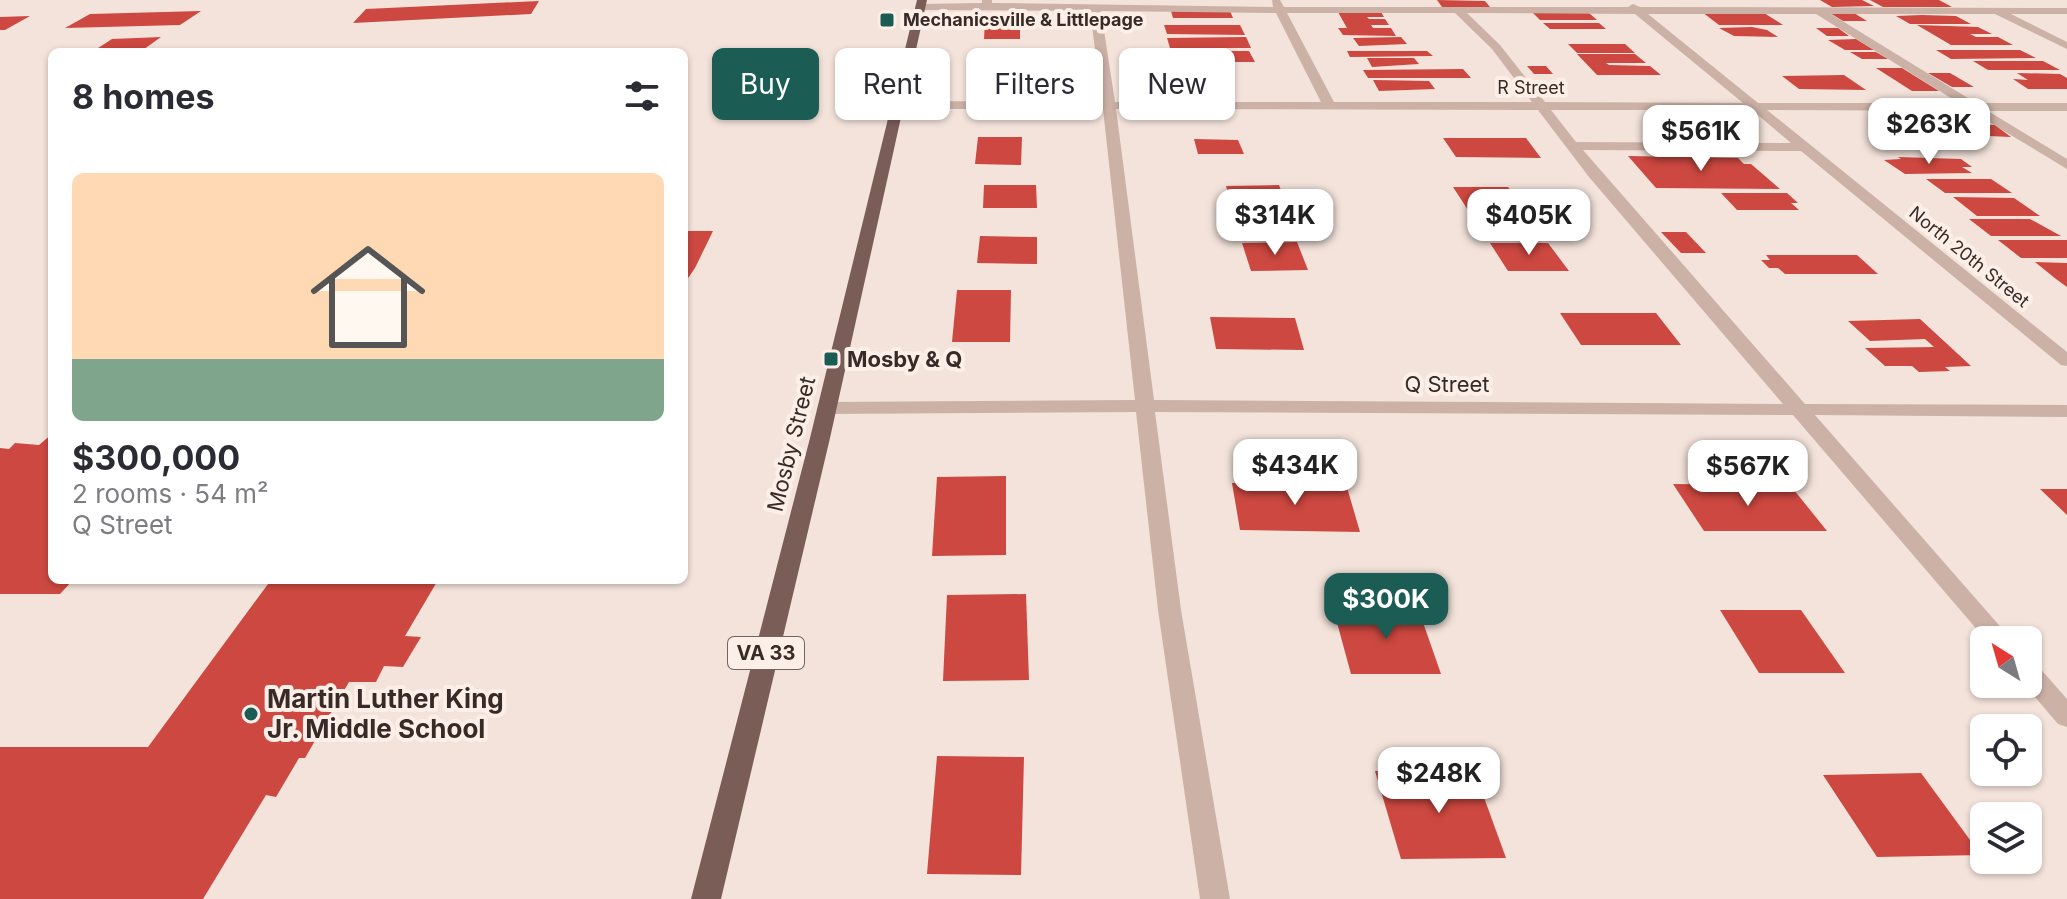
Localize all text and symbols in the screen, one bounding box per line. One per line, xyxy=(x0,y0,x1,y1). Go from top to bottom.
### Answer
place label: Mechanicsville & Littlepage xyxy=(903,9,1144,30)
marker: Mechanicsville & Littlepage xyxy=(878,11,896,29)
chip: Buy xyxy=(712,48,819,120)
chip: Rent xyxy=(835,48,950,120)
chip: Filters xyxy=(966,48,1103,120)
chip: New xyxy=(1119,48,1235,120)
icon: filters xyxy=(620,74,664,118)
text: 8 homes xyxy=(72,76,215,117)
street label: R Street xyxy=(1497,77,1565,98)
pin: $263K xyxy=(1873,98,1985,166)
pin: $561K xyxy=(1645,105,1757,173)
text: $263K xyxy=(1886,108,1972,139)
text: $561K xyxy=(1661,115,1741,146)
pin: $314K xyxy=(1219,189,1331,257)
pin: $405K xyxy=(1473,189,1585,257)
text: $314K xyxy=(1234,199,1316,230)
text: $405K xyxy=(1485,199,1573,230)
street label: North 20th Street xyxy=(1905,202,2034,311)
icon: home xyxy=(296,225,440,369)
place label: Mosby & Q xyxy=(847,346,962,372)
marker: Mosby & Q xyxy=(822,350,840,368)
street label: Q Street xyxy=(1404,371,1490,397)
street label: Mosby Street xyxy=(762,374,820,514)
text: $300,000 xyxy=(72,437,240,478)
pin: $434K xyxy=(1239,439,1351,507)
pin: $567K xyxy=(1692,440,1804,508)
text: $434K xyxy=(1251,449,1339,480)
text: $567K xyxy=(1706,450,1790,481)
text: 2 rooms · 54 m² xyxy=(72,478,269,509)
text: Q Street xyxy=(72,509,173,540)
pin: $300K xyxy=(1330,573,1442,641)
text: $300K xyxy=(1342,583,1430,614)
north arrow xyxy=(1970,626,2042,698)
map controls xyxy=(1970,626,2042,874)
road number: VA 33 xyxy=(728,637,804,669)
place label: Martin Luther King Jr. Middle School xyxy=(267,683,504,744)
marker: Martin Luther King Jr. Middle School xyxy=(242,705,260,723)
button: locate xyxy=(1970,714,2042,786)
pin: $248K xyxy=(1383,747,1495,815)
text: $248K xyxy=(1396,757,1482,788)
button: layers xyxy=(1970,802,2042,874)

